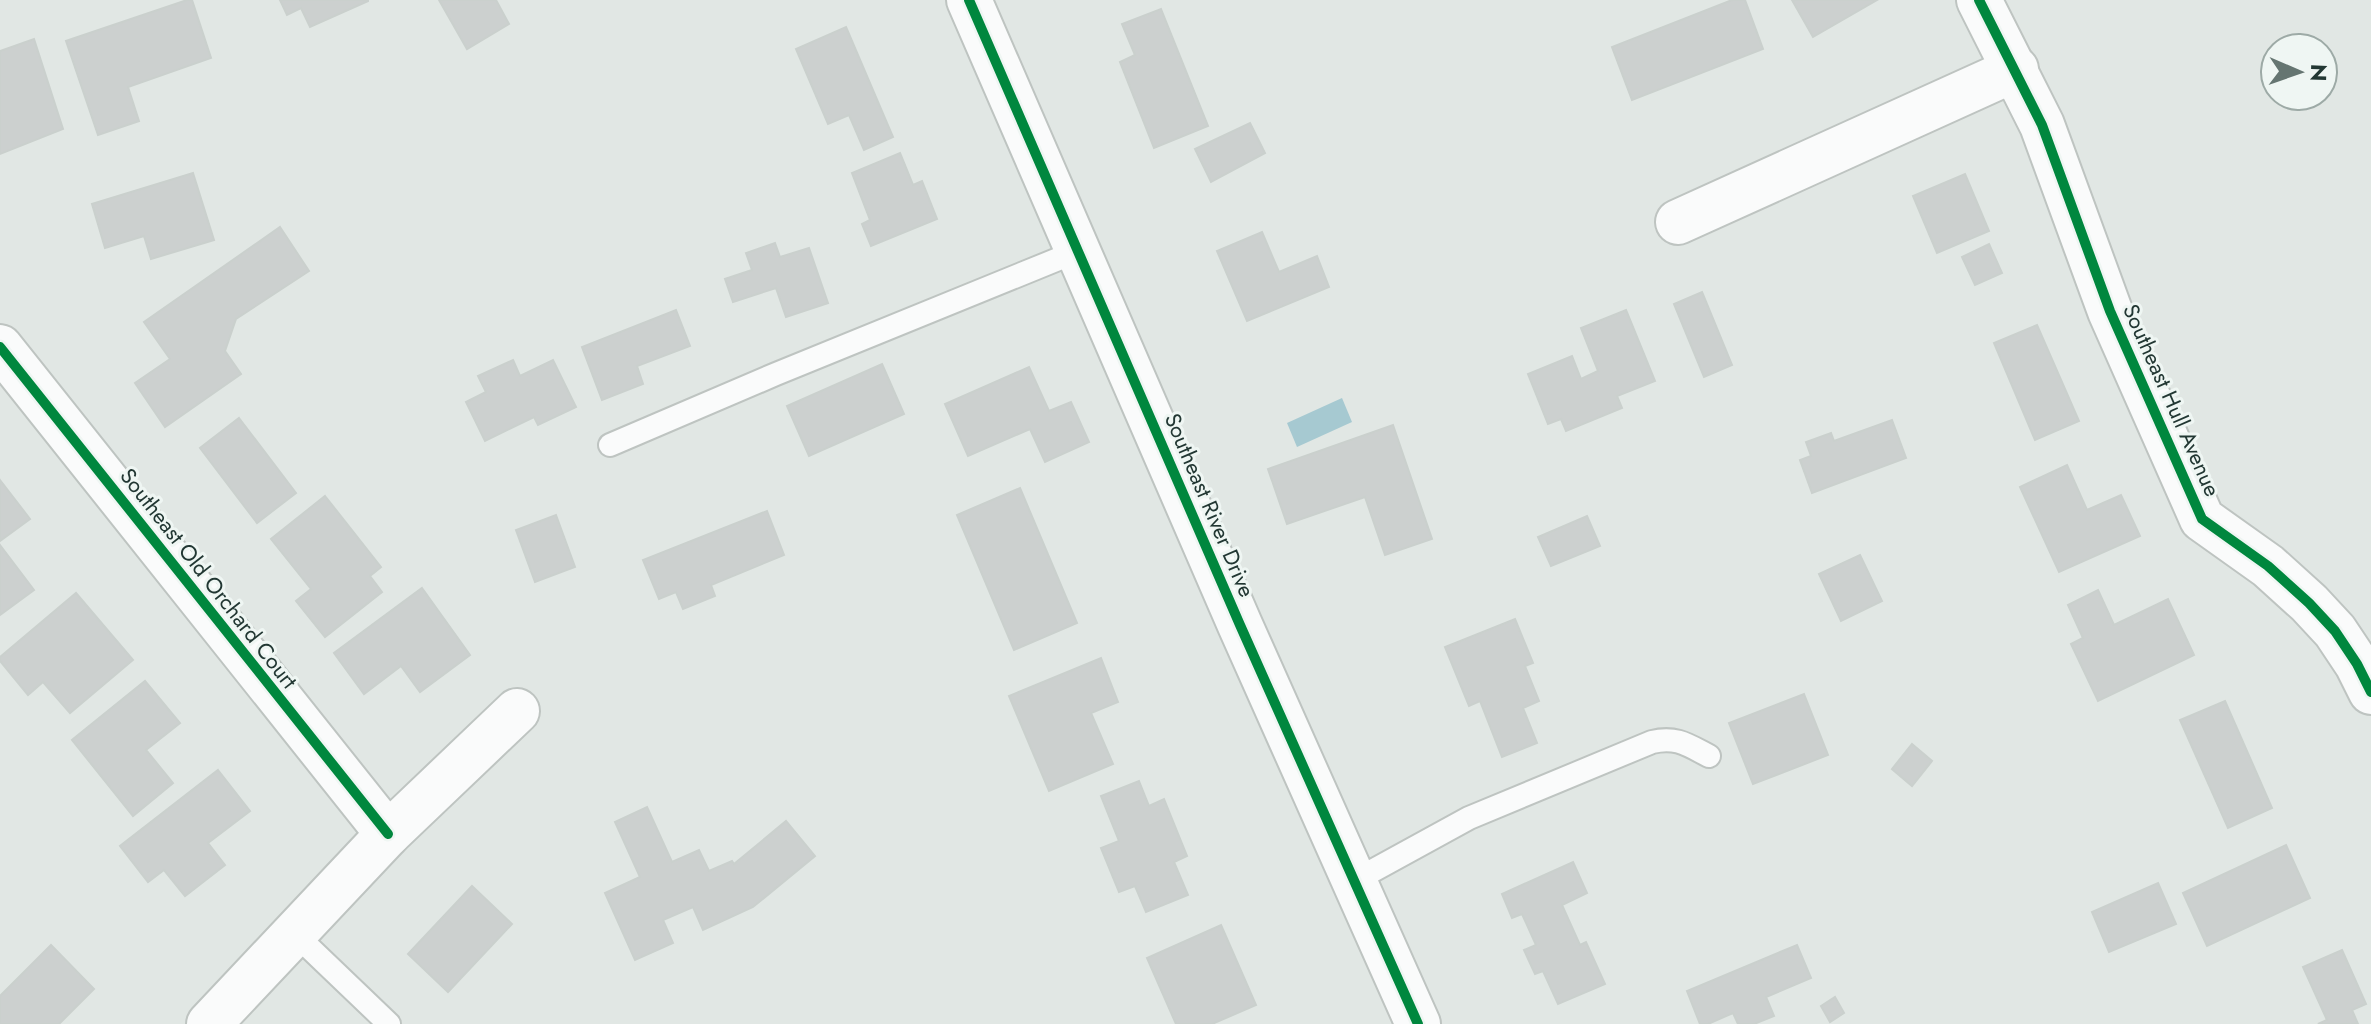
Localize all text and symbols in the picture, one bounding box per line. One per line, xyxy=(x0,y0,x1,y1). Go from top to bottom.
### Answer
north arrow xyxy=(2259,32,2339,112)
text: N xyxy=(2303,63,2335,82)
street label: Southeast Hull Avenue xyxy=(2115,299,2229,501)
street label: Southeast River Drive xyxy=(1157,408,1263,602)
street label: Southeast Old Orchard Court xyxy=(113,461,306,696)

